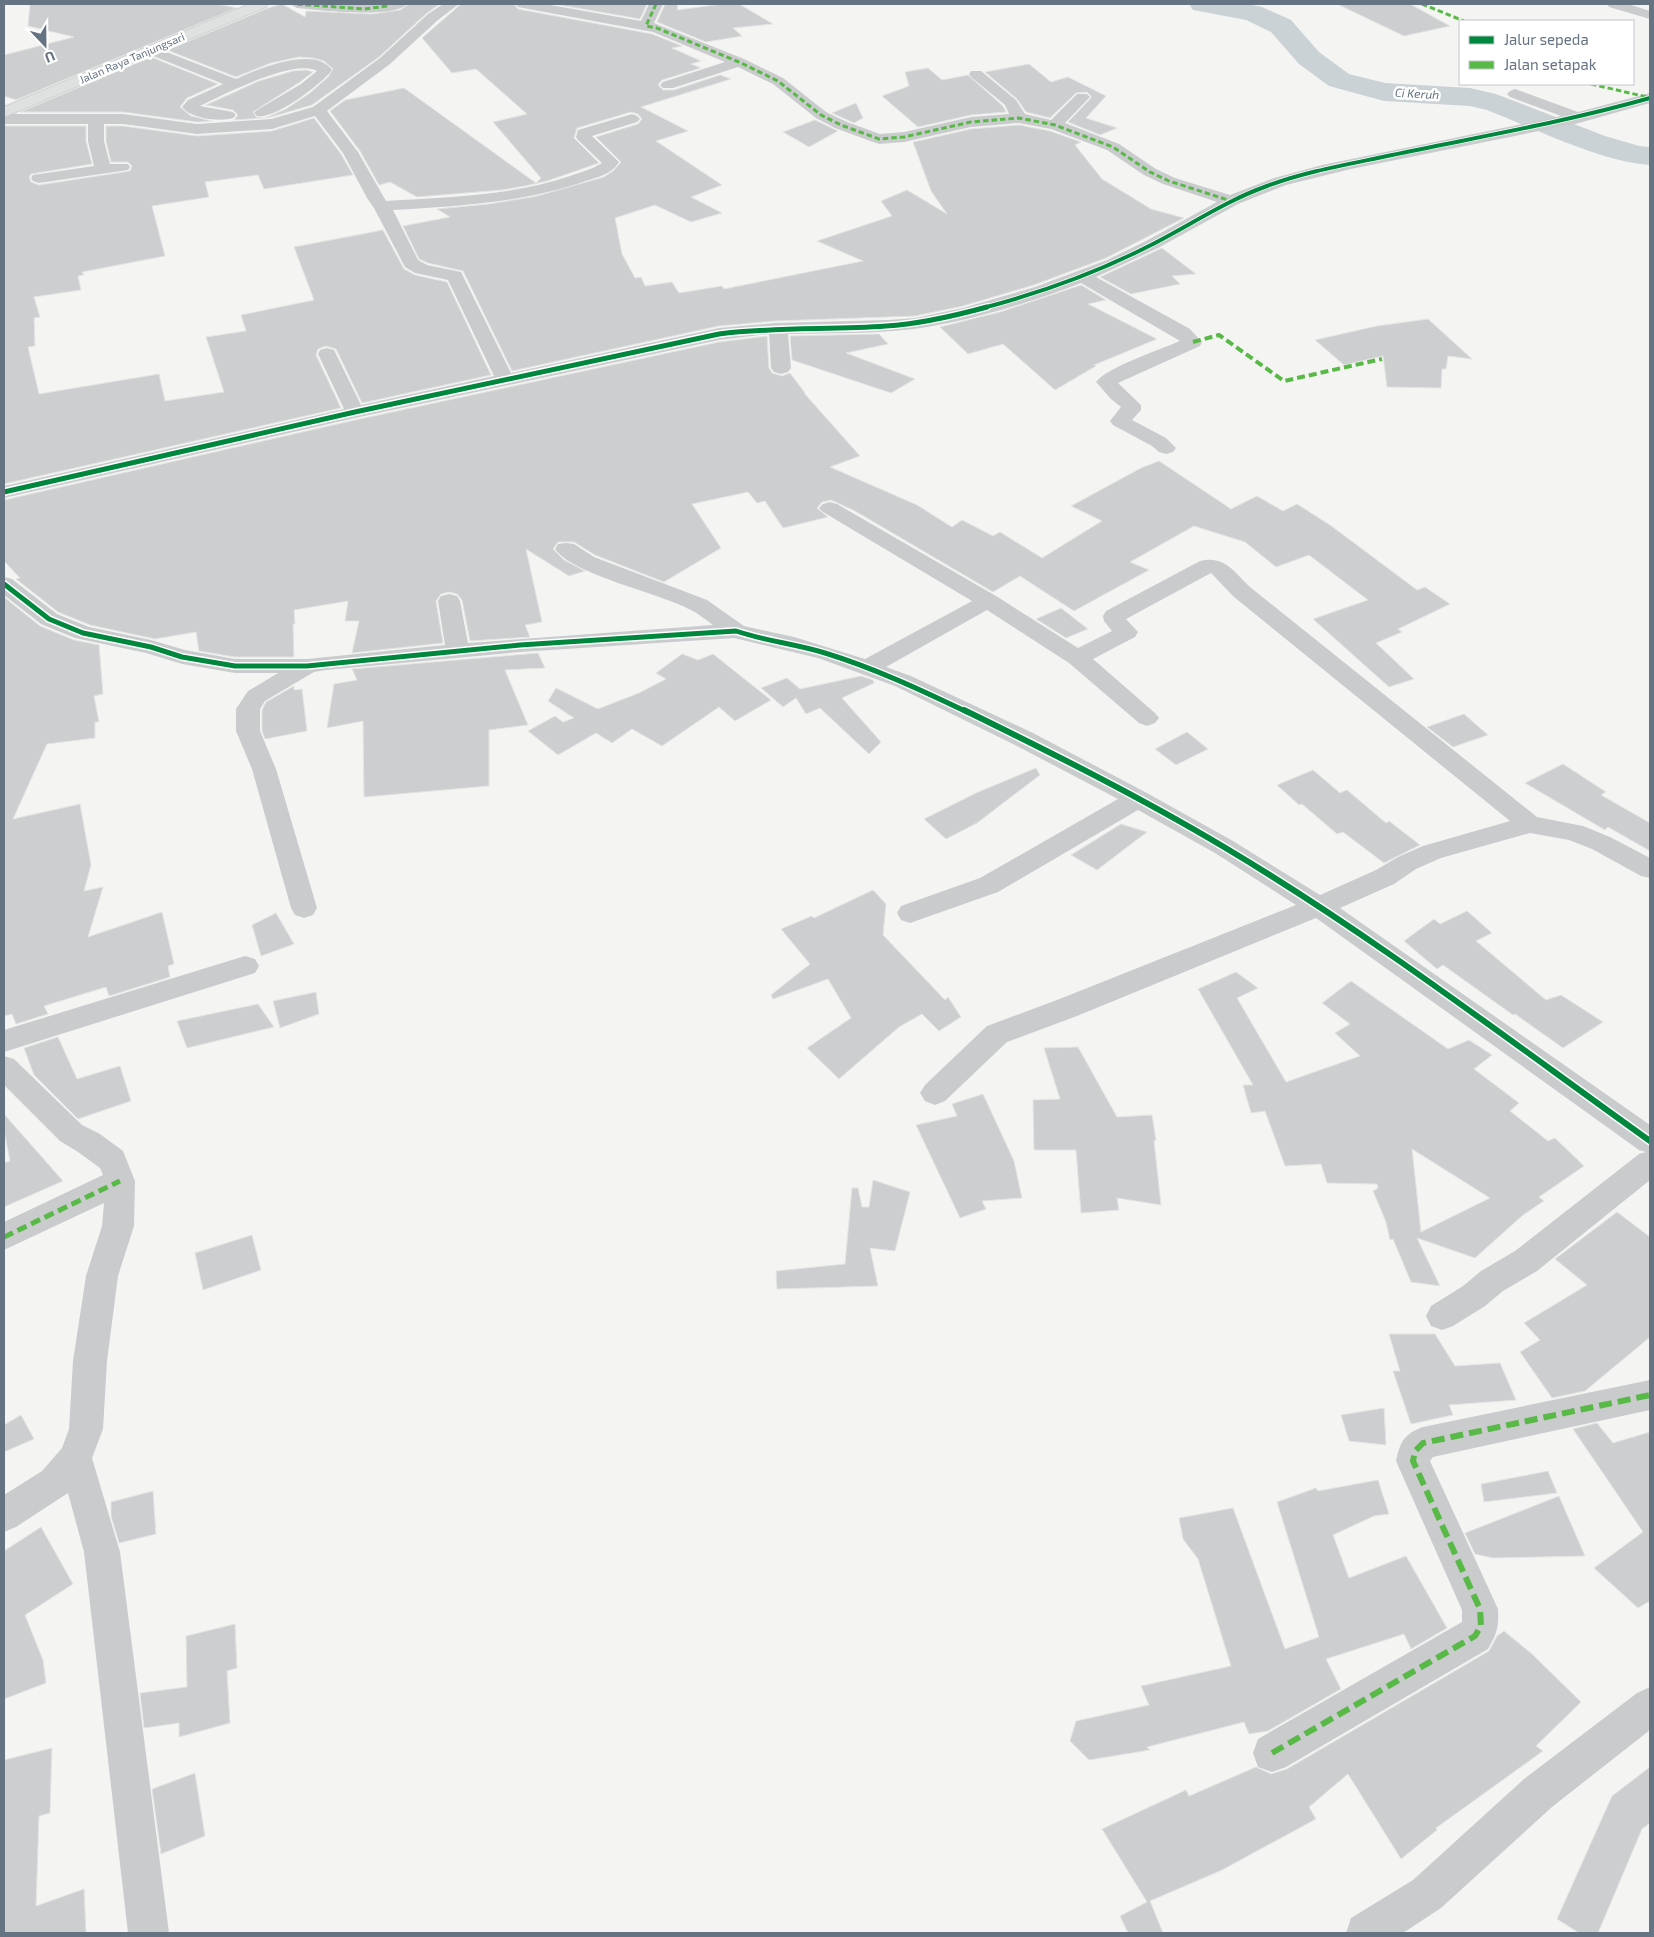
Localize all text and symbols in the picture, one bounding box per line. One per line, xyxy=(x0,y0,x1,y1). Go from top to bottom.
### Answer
north arrow xyxy=(20,20,70,70)
legend xyxy=(1459,20,1634,85)
street label: Jalan Raya Tanjungsari xyxy=(77,30,187,86)
text: Jalur sepeda xyxy=(1504,30,1589,48)
text: U xyxy=(42,48,58,67)
text: Jalan setapak xyxy=(1504,55,1597,73)
water label: Ci Keruh xyxy=(1395,85,1440,101)

